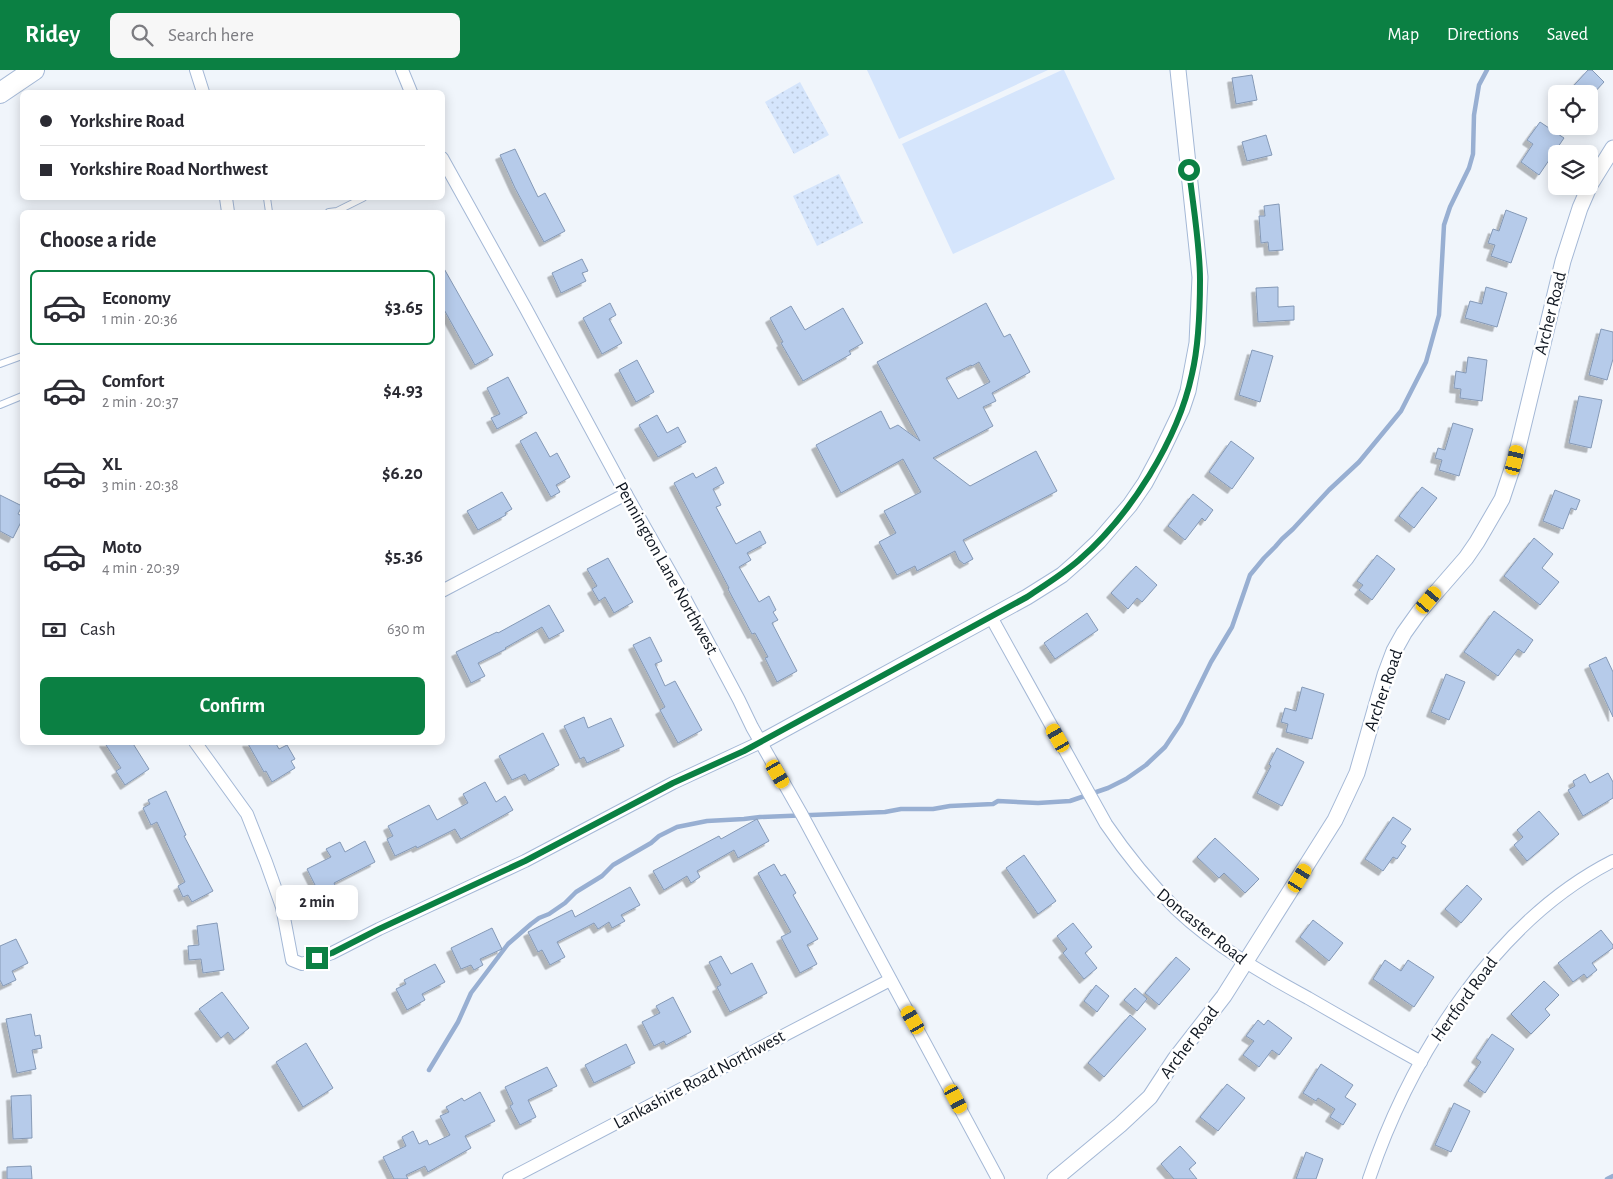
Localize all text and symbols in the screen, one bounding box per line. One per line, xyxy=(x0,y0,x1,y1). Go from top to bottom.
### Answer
search box xyxy=(110,13,460,58)
icon: search xyxy=(128,21,156,49)
text: Ridey xyxy=(25,23,80,47)
text: Search here xyxy=(168,26,254,45)
text: Map xyxy=(1388,26,1419,44)
text: Directions xyxy=(1447,26,1519,44)
text: Saved xyxy=(1547,26,1588,44)
map controls xyxy=(1548,85,1598,195)
button: locate xyxy=(1548,85,1598,135)
text: Yorkshire Road xyxy=(70,112,184,131)
button: layers xyxy=(1548,145,1598,195)
route start xyxy=(1178,159,1200,181)
text: Yorkshire Road Northwest xyxy=(70,160,268,179)
text: Choose a ride xyxy=(40,229,156,251)
street label: Archer Road xyxy=(1532,270,1570,357)
icon: car xyxy=(42,285,87,330)
text: Economy xyxy=(102,289,171,308)
text: $3.65 xyxy=(385,298,423,317)
text: 1 min · 20:36 xyxy=(102,311,178,327)
icon: car xyxy=(42,368,87,413)
text: Comfort xyxy=(102,372,164,391)
text: $4.93 xyxy=(383,381,423,400)
text: 2 min · 20:37 xyxy=(102,394,178,410)
car xyxy=(1504,444,1525,476)
icon: car xyxy=(42,451,87,496)
text: XL xyxy=(102,455,122,474)
text: $6.20 xyxy=(382,464,423,483)
text: 3 min · 20:38 xyxy=(102,477,179,493)
street label: Pennington Lane Northwest xyxy=(611,479,721,658)
icon: car xyxy=(42,534,87,579)
text: Moto xyxy=(102,538,142,557)
text: $5.36 xyxy=(385,547,423,566)
text: 4 min · 20:39 xyxy=(102,560,180,576)
car xyxy=(1413,584,1444,616)
icon: cash xyxy=(40,616,68,644)
text: Cash xyxy=(80,620,116,639)
text: 630 m xyxy=(387,621,425,637)
street label: Archer Road xyxy=(1362,647,1406,734)
button: Confirm xyxy=(40,677,425,735)
car xyxy=(1044,721,1071,755)
car xyxy=(764,757,791,791)
car xyxy=(1285,861,1314,895)
street label: Doncaster Road xyxy=(1153,885,1250,968)
callout: 2 min xyxy=(276,886,358,920)
text: 2 min xyxy=(299,894,335,910)
route end xyxy=(306,947,328,969)
street label: Hertford Road xyxy=(1428,954,1501,1045)
car xyxy=(899,1003,926,1037)
street label: Archer Road xyxy=(1157,1003,1223,1082)
street label: Lankashire Road Northwest xyxy=(611,1027,788,1133)
car xyxy=(942,1082,969,1116)

